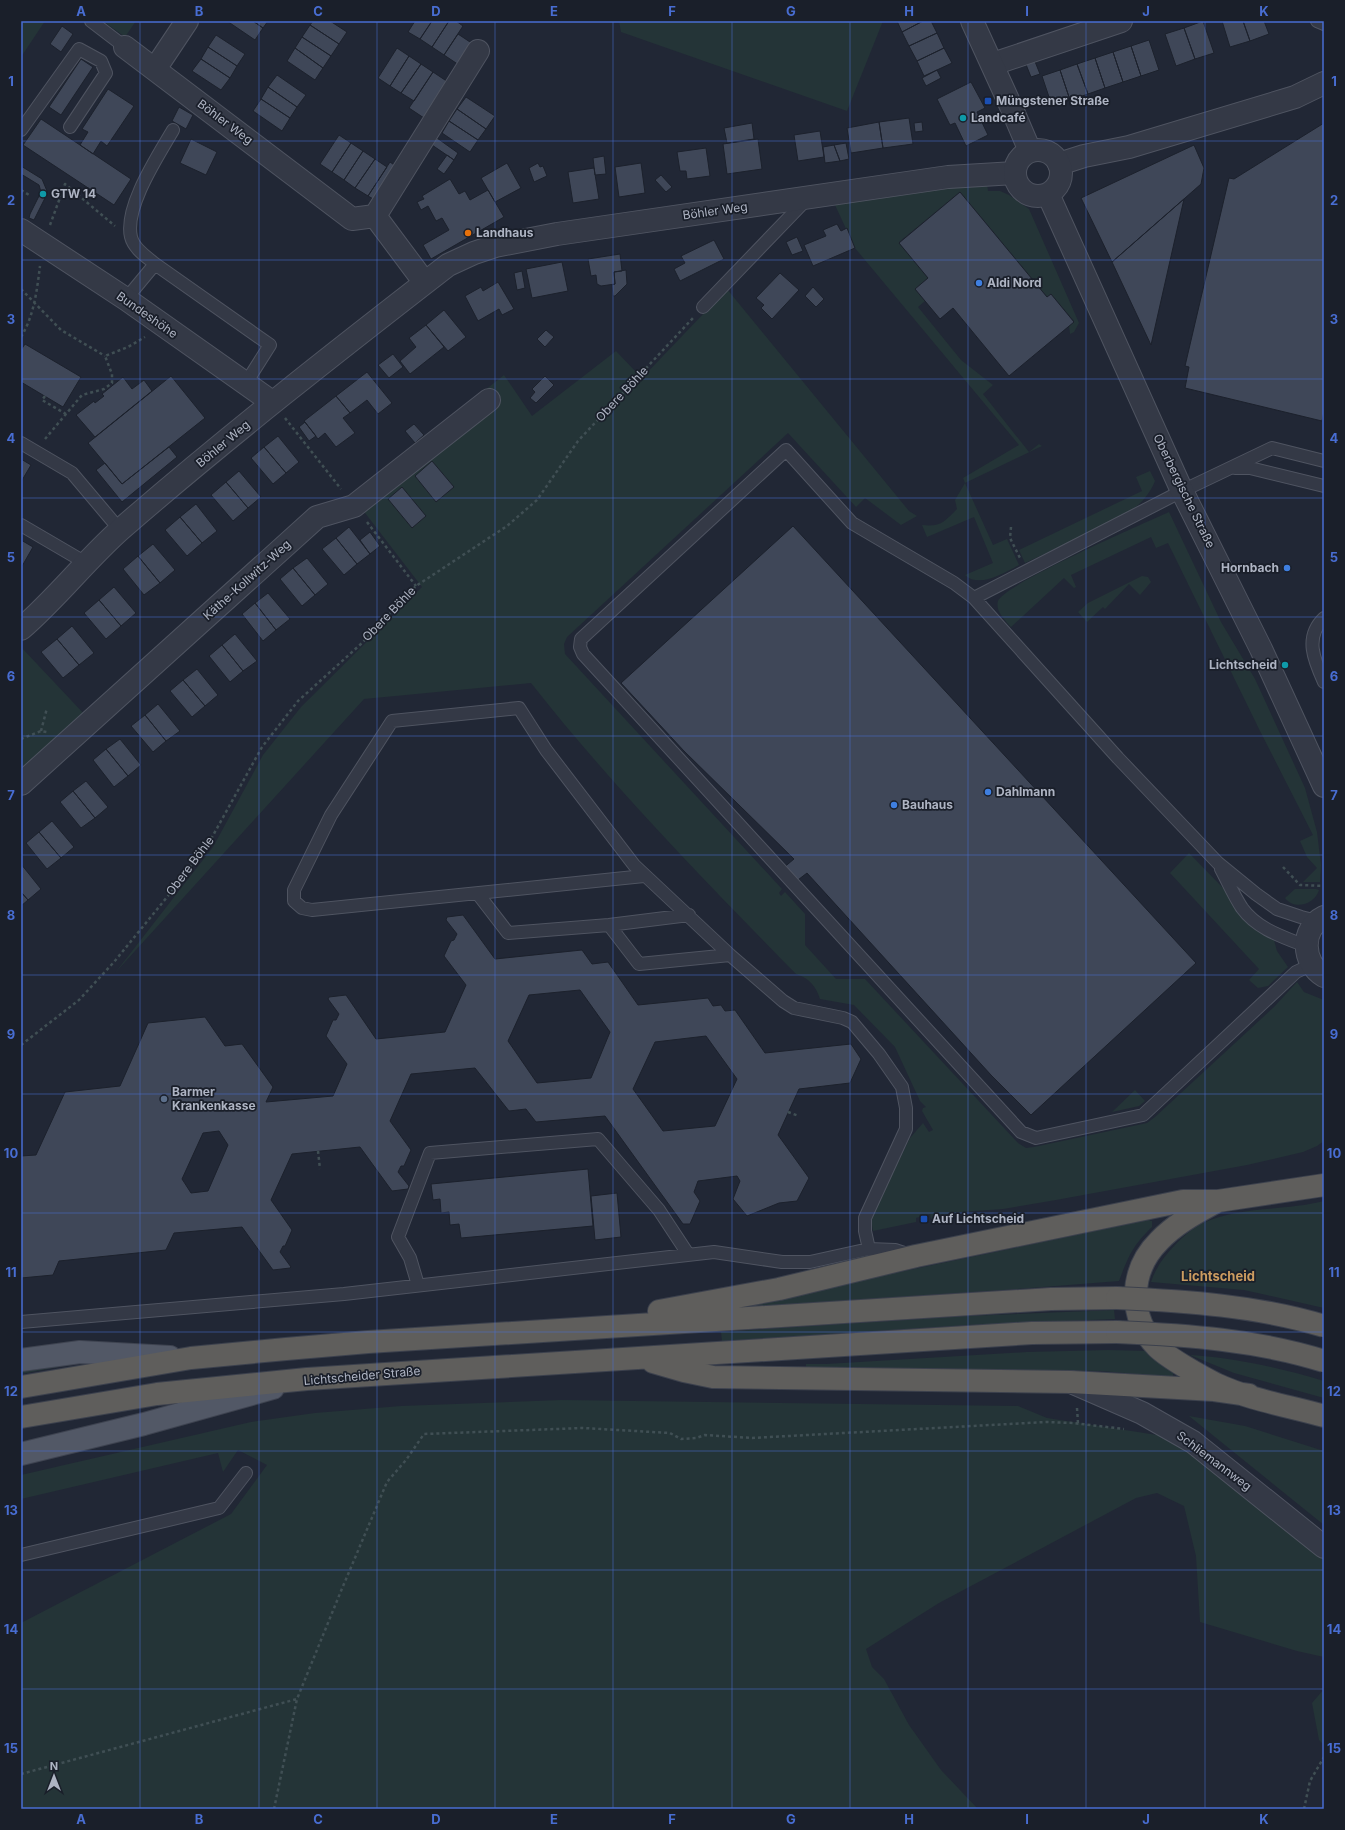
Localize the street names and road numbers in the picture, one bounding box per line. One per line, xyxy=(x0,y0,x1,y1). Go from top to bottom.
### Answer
street label: Böhler Weg xyxy=(195,96,256,147)
street label: Böhler Weg xyxy=(681,199,748,222)
street label: Bundeshöhe xyxy=(114,288,181,341)
street label: Obere Böhle xyxy=(592,363,651,424)
street label: Böhler Weg xyxy=(193,417,253,470)
street label: Oberbergische Straße xyxy=(1150,431,1219,550)
street label: Käthe-Kollwitz-Weg xyxy=(200,536,294,623)
street label: Obere Böhle xyxy=(359,583,418,644)
street label: Obere Böhle xyxy=(162,833,217,898)
street label: Lichtscheider Straße xyxy=(303,1363,421,1388)
street label: Schliemannweg xyxy=(1174,1428,1255,1494)

